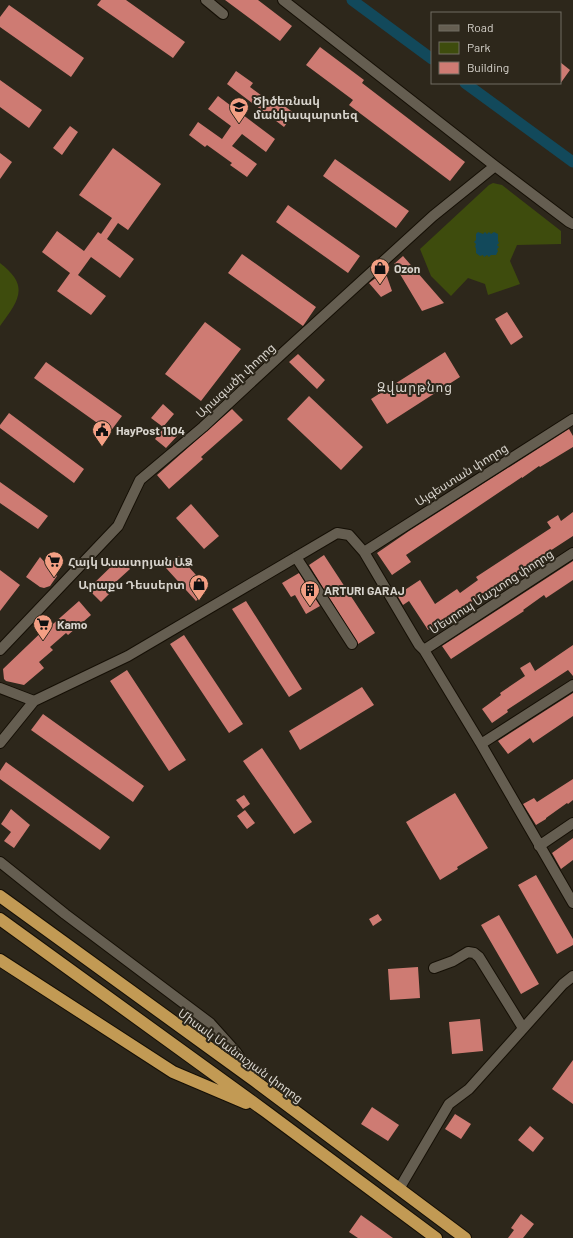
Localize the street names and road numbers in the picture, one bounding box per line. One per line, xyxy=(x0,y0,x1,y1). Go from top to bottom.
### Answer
street label: Արագածի փողոց xyxy=(193,340,278,421)
street label: Այգեստան փողոց xyxy=(412,440,510,509)
street label: Մեսրոպ Մաշտոց փողոց xyxy=(427,546,556,637)
street label: Միսակ Մանուշյան փողոց xyxy=(175,1005,306,1106)

